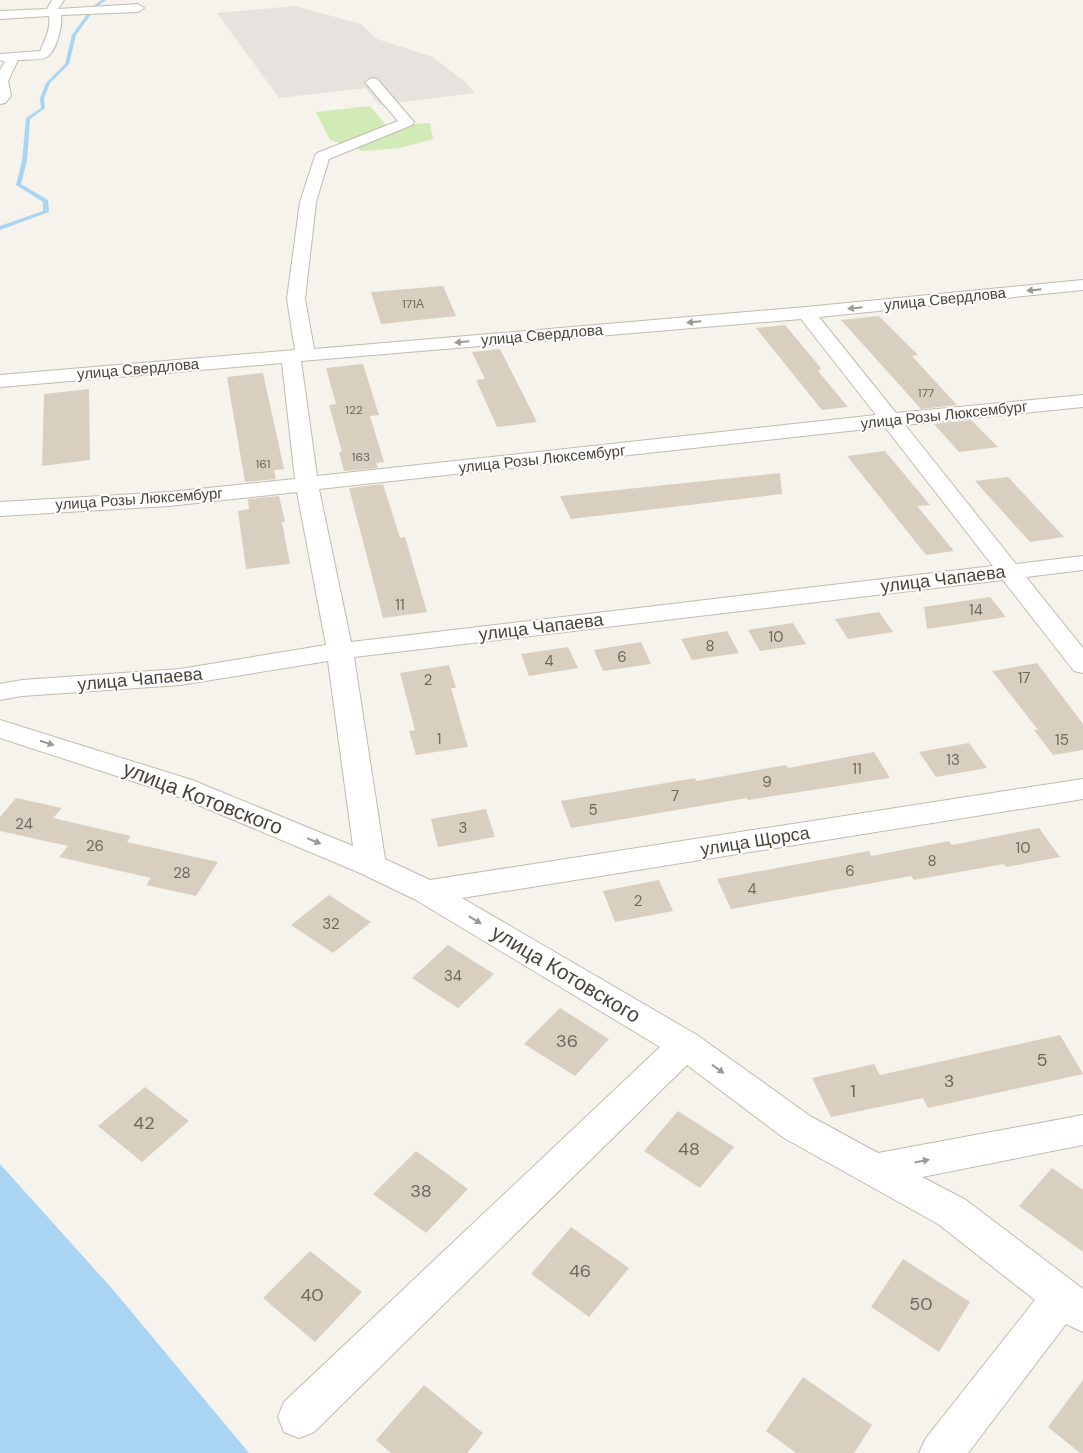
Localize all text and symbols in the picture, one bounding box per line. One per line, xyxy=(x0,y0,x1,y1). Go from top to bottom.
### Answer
street label: улица Свердлова xyxy=(883,283,1008,315)
one-way arrow xyxy=(1026,286,1042,294)
house number: 171А xyxy=(402,296,424,312)
one-way arrow xyxy=(847,304,863,312)
one-way arrow xyxy=(685,318,701,326)
street label: улица Свердлова xyxy=(480,320,604,350)
one-way arrow xyxy=(454,338,470,346)
street label: улица Свердлова xyxy=(76,354,200,384)
house number: 177 xyxy=(918,385,934,401)
street label: улица Розы Люксембург xyxy=(860,396,1029,434)
house number: 122 xyxy=(345,402,363,418)
street label: улица Розы Люксембург xyxy=(458,440,627,478)
house number: 163 xyxy=(352,449,370,465)
house number: 161 xyxy=(255,456,271,472)
street label: улица Розы Люксембург xyxy=(55,483,224,515)
street label: улица Чапаева xyxy=(879,559,1008,599)
house number: 11 xyxy=(395,595,405,615)
house number: 14 xyxy=(969,600,983,620)
street label: улица Чапаева xyxy=(477,607,606,647)
house number: 10 xyxy=(769,627,783,647)
house number: 8 xyxy=(705,636,715,656)
house number: 6 xyxy=(617,647,627,667)
house number: 4 xyxy=(544,651,554,671)
street label: улица Чапаева xyxy=(76,661,204,696)
house number: 17 xyxy=(1018,668,1030,688)
house number: 2 xyxy=(424,670,432,690)
house number: 1 xyxy=(437,729,441,749)
house number: 15 xyxy=(1055,730,1069,750)
one-way arrow xyxy=(39,740,54,747)
house number: 13 xyxy=(946,750,960,770)
street label: улица Котовского xyxy=(119,755,287,841)
house number: 11 xyxy=(852,759,862,779)
house number: 9 xyxy=(762,772,772,792)
house number: 7 xyxy=(671,786,679,806)
house number: 5 xyxy=(588,800,598,820)
house number: 24 xyxy=(15,814,33,834)
house number: 3 xyxy=(459,818,467,838)
street label: улица Щорса xyxy=(699,820,812,861)
house number: 26 xyxy=(86,836,104,856)
one-way arrow xyxy=(307,837,322,845)
house number: 10 xyxy=(1016,838,1030,858)
house number: 8 xyxy=(927,851,937,871)
house number: 6 xyxy=(845,861,855,881)
house number: 28 xyxy=(173,863,191,883)
house number: 4 xyxy=(747,879,757,899)
house number: 2 xyxy=(634,891,642,911)
house number: 32 xyxy=(322,914,340,934)
one-way arrow xyxy=(469,916,482,925)
street label: улица Котовского xyxy=(486,918,646,1030)
house number: 34 xyxy=(444,966,462,986)
house number: 36 xyxy=(556,1029,578,1053)
house number: 5 xyxy=(1037,1048,1047,1072)
one-way arrow xyxy=(711,1064,725,1074)
house number: 3 xyxy=(944,1069,954,1093)
house number: 1 xyxy=(850,1079,856,1103)
house number: 42 xyxy=(133,1111,155,1135)
house number: 48 xyxy=(678,1137,700,1161)
one-way arrow xyxy=(915,1157,930,1165)
house number: 38 xyxy=(410,1179,432,1203)
house number: 46 xyxy=(569,1259,591,1283)
house number: 40 xyxy=(300,1283,324,1307)
house number: 50 xyxy=(909,1292,933,1316)

